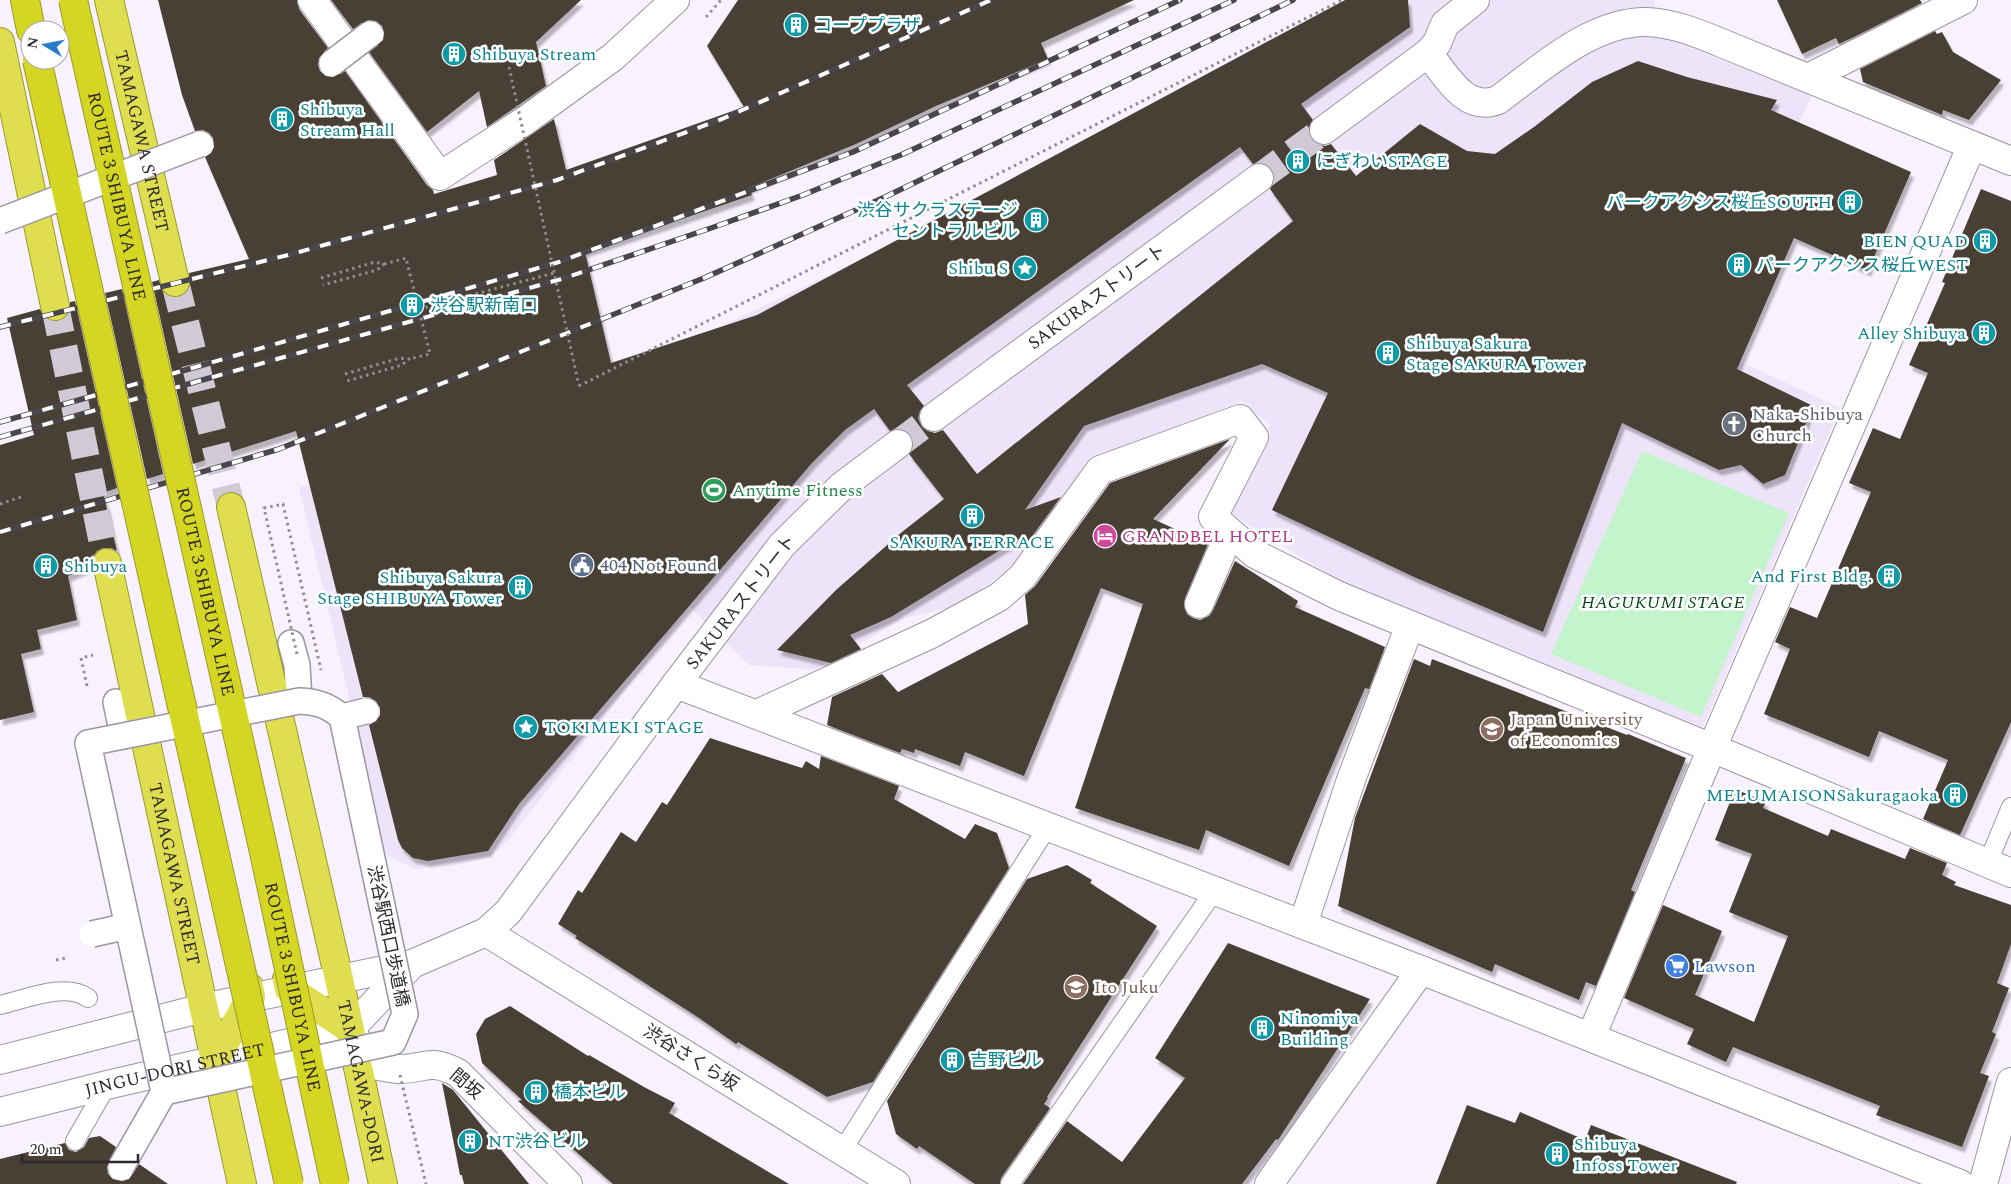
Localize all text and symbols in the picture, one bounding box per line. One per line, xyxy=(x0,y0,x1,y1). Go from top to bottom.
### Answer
building icon: コーププラザ xyxy=(783,12,809,38)
place label: コーププラザ xyxy=(814,12,921,39)
north arrow xyxy=(20,20,70,70)
text: N xyxy=(21,35,44,50)
building icon: Shibuya Stream xyxy=(441,41,467,67)
place label: Shibuya Stream xyxy=(472,41,596,68)
street label: TAMAGAWA STREET xyxy=(108,48,176,235)
street label: ROUTE 3 SHIBUYA LINE xyxy=(80,89,154,303)
place label: Shibuya Stream Hall xyxy=(300,96,395,144)
building icon: Shibuya Stream Hall xyxy=(269,106,295,132)
building icon: にぎわいSTAGE xyxy=(1285,148,1311,174)
place label: にぎわいSTAGE xyxy=(1316,148,1448,175)
place label: パークアクシス桜丘SOUTH xyxy=(1606,189,1832,216)
building icon: パークアクシス桜丘SOUTH xyxy=(1837,189,1863,215)
place label: 渋谷サクラステージ セントラルビル xyxy=(857,197,1018,245)
building icon: 渋谷サクラステージ セントラルビル xyxy=(1023,207,1049,233)
place label: BIEN QUAD xyxy=(1863,228,1968,255)
building icon: BIEN QUAD xyxy=(1972,228,1998,254)
street label: SAKURAストリート xyxy=(1022,238,1172,356)
building icon: パークアクシス桜丘WEST xyxy=(1726,252,1752,278)
place label: パークアクシス桜丘WEST xyxy=(1756,252,1968,279)
place label: Shibu S xyxy=(948,255,1008,282)
place icon: Shibu S xyxy=(1012,255,1038,281)
building icon: 渋谷駅新南口 xyxy=(399,292,425,318)
place label: 渋谷駅新南口 xyxy=(430,292,538,319)
place label: Alley Shibuya xyxy=(1857,320,1966,347)
building icon: Alley Shibuya xyxy=(1971,320,1997,346)
place label: Shibuya Sakura Stage SAKURA Tower xyxy=(1406,330,1584,378)
building icon: Shibuya Sakura Stage SAKURA Tower xyxy=(1375,340,1401,366)
place label: Naka-Shibuya Church xyxy=(1752,401,1863,449)
church icon: Naka-Shibuya Church xyxy=(1721,411,1747,437)
sports icon: Anytime Fitness xyxy=(701,477,727,503)
place label: Anytime Fitness xyxy=(732,477,863,504)
street label: ROUTE 3 SHIBUYA LINE xyxy=(169,484,242,699)
building icon: SAKURA TERRACE xyxy=(959,503,985,529)
hotel icon: GRANDBEL HOTEL xyxy=(1092,523,1118,549)
place label: GRANDBEL HOTEL xyxy=(1122,523,1293,550)
street label: SAKURAストリート xyxy=(679,529,803,675)
place label: SAKURA TERRACE xyxy=(889,529,1055,556)
public building icon: 404 Not Found xyxy=(569,552,595,578)
place label: 404 Not Found xyxy=(600,552,717,579)
building icon: Shibuya xyxy=(33,553,59,579)
place label: Shibuya xyxy=(64,553,127,580)
place label: And First Bldg. xyxy=(1751,563,1872,590)
building icon: And First Bldg. xyxy=(1876,563,1902,589)
place label: Shibuya Sakura Stage SHIBUYA Tower xyxy=(317,564,502,612)
building icon: Shibuya Sakura Stage SHIBUYA Tower xyxy=(507,574,533,600)
park label: HAGUKUMI STAGE xyxy=(1581,589,1745,616)
place label: Japan University of Economics xyxy=(1510,706,1644,754)
place icon: TOKIMEKI STAGE xyxy=(513,714,539,740)
place label: TOKIMEKI STAGE xyxy=(544,714,704,741)
school or university icon: Japan University of Economics xyxy=(1479,716,1505,742)
street label: TAMAGAWA STREET xyxy=(142,780,207,967)
place label: MELUMAISONSakuragaoka xyxy=(1706,782,1938,809)
building icon: MELUMAISONSakuragaoka xyxy=(1942,782,1968,808)
street label: 渋谷駅西口歩道橋 xyxy=(360,863,416,1009)
street label: ROUTE 3 SHIBUYA LINE xyxy=(257,880,328,1094)
supermarket icon: Lawson xyxy=(1664,953,1690,979)
place label: Lawson xyxy=(1694,953,1756,980)
school or university icon: Ito Juku xyxy=(1063,974,1089,1000)
place label: Ito Juku xyxy=(1094,974,1159,1001)
street label: TAMAGAWA-DORI xyxy=(330,998,392,1165)
place label: Ninomiya Building xyxy=(1280,1005,1359,1053)
building icon: Ninomiya Building xyxy=(1249,1015,1275,1041)
street label: 渋谷さくら坂 xyxy=(638,1018,744,1098)
street label: JINGU-DORI STREET xyxy=(82,1035,268,1104)
building icon: 吉野ビル xyxy=(939,1047,965,1073)
place label: 吉野ビル xyxy=(970,1047,1042,1074)
street label: 間坂 xyxy=(444,1062,488,1106)
building icon: 橋本ビル xyxy=(523,1079,549,1105)
place label: 橋本ビル xyxy=(554,1079,626,1106)
building icon: NT渋谷ビル xyxy=(457,1128,483,1154)
place label: NT渋谷ビル xyxy=(488,1128,587,1155)
place label: Shibuya Infoss Tower xyxy=(1574,1131,1678,1179)
scale bar xyxy=(22,1132,139,1164)
text: 20 m xyxy=(30,1138,62,1161)
building icon: Shibuya Infoss Tower xyxy=(1544,1141,1570,1167)

